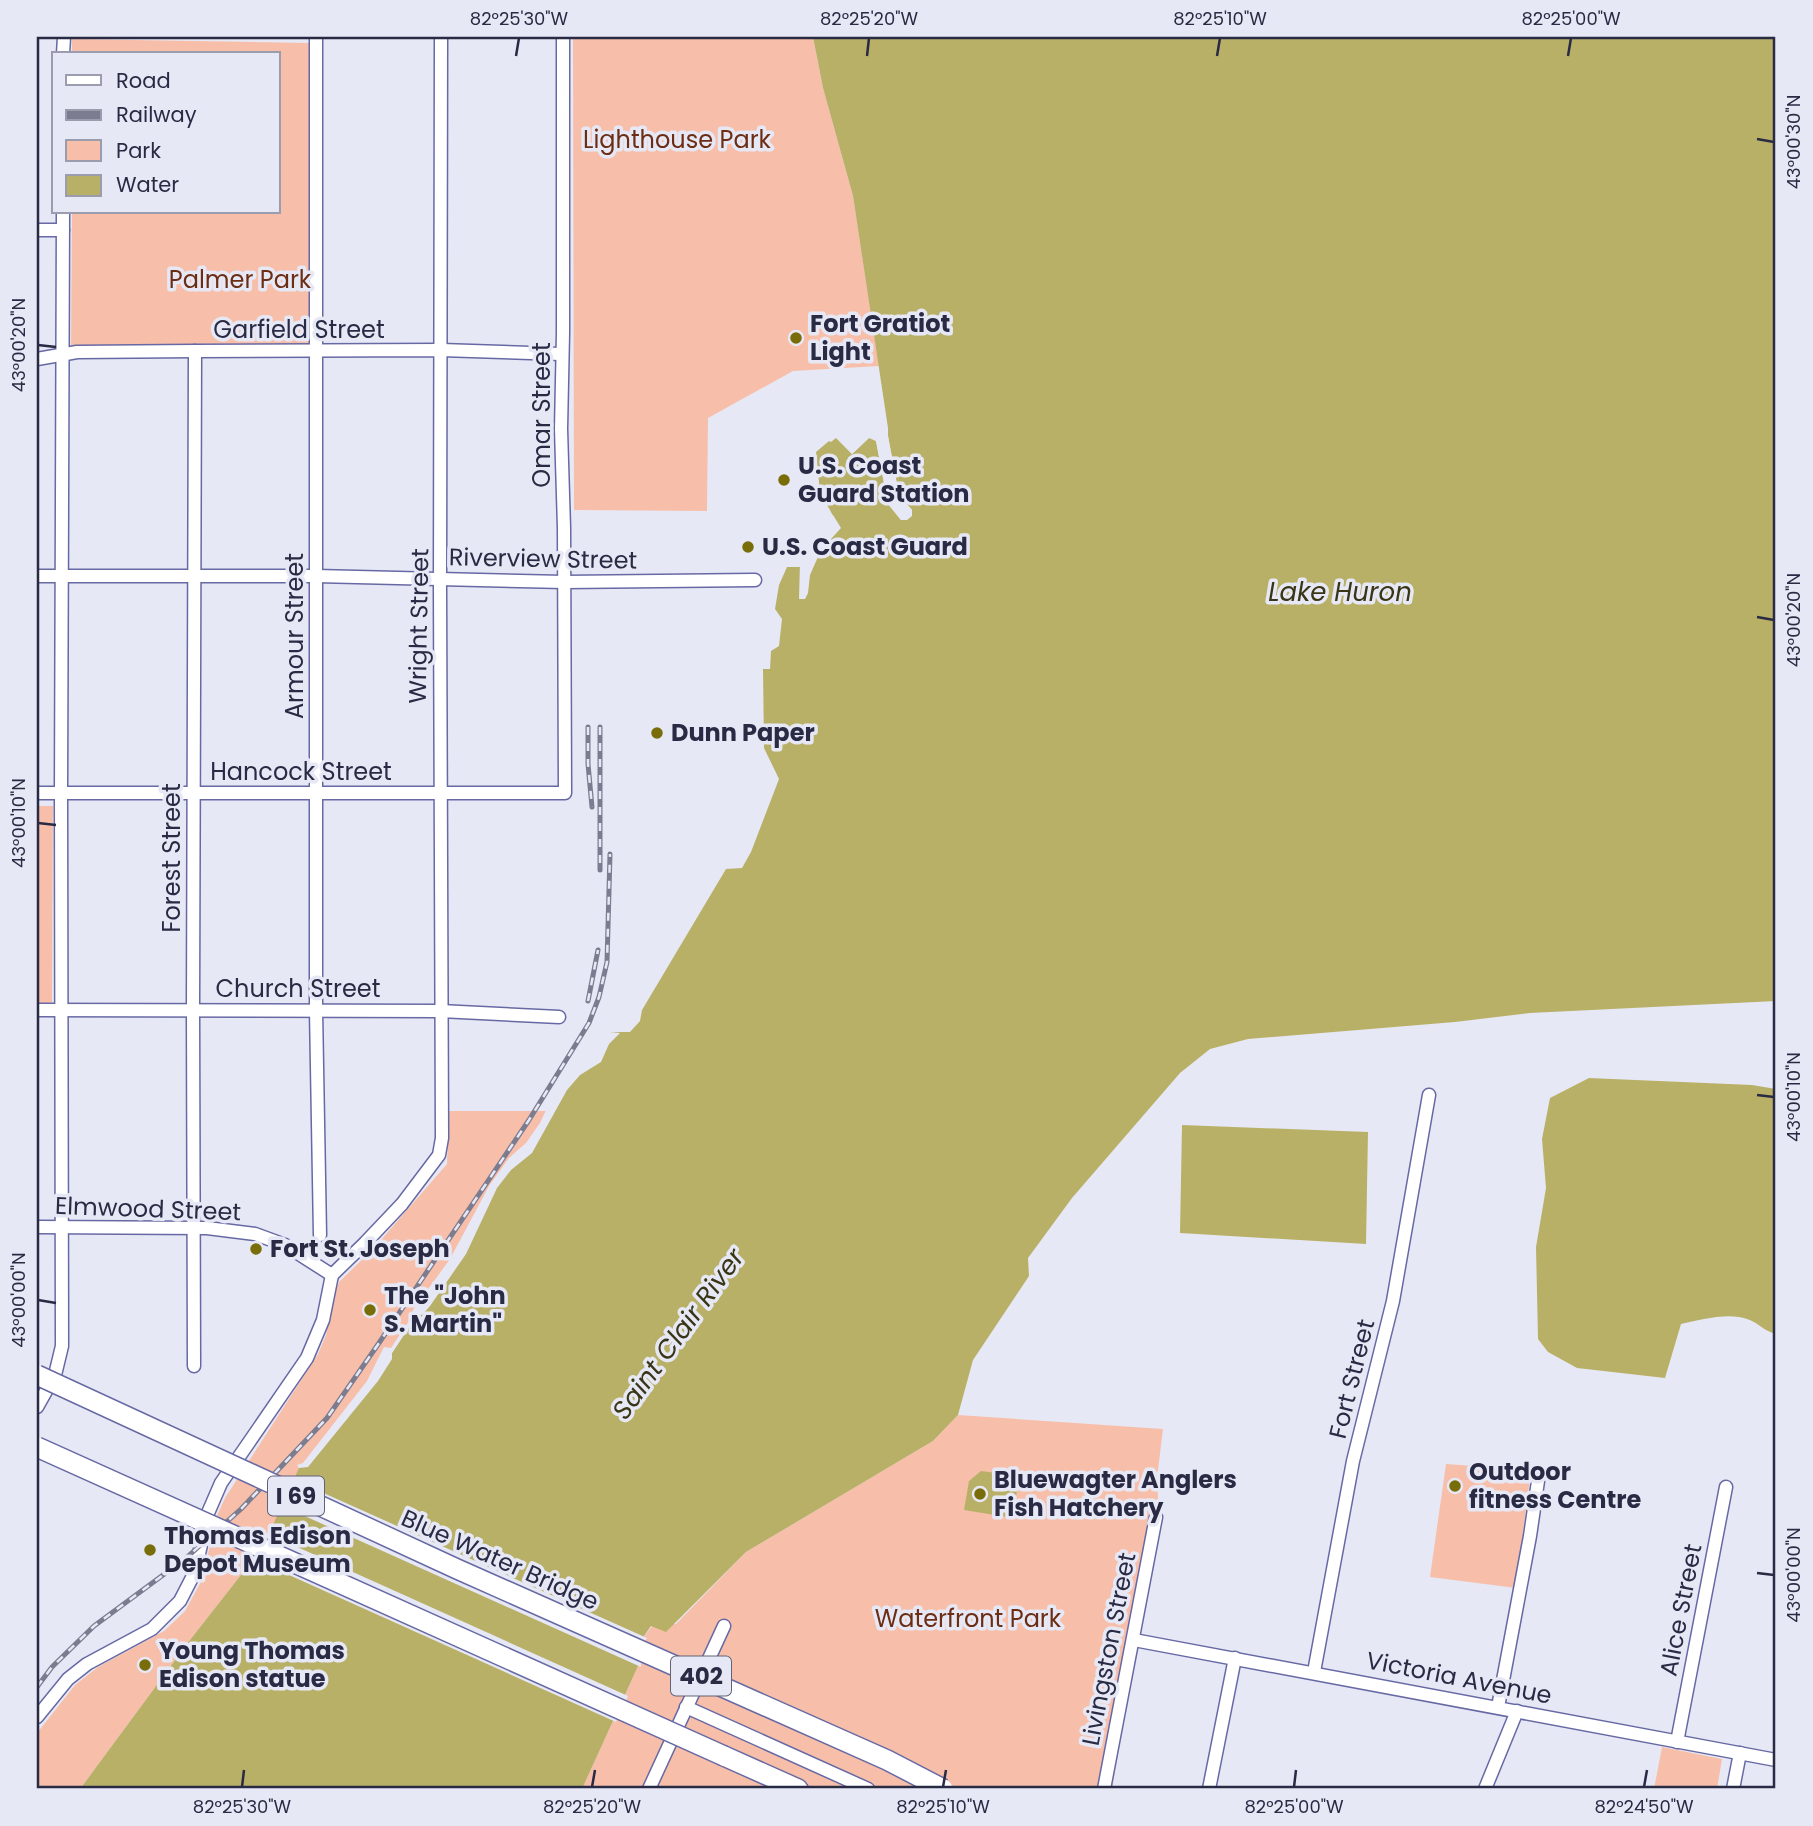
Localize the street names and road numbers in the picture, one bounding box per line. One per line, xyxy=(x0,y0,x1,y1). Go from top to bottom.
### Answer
street label: Garfield Street xyxy=(213,313,385,346)
street label: Omar Street xyxy=(525,342,558,488)
street label: Riverview Street xyxy=(449,540,637,577)
street label: Wright Street xyxy=(401,548,436,704)
street label: Armour Street xyxy=(278,553,311,719)
street label: Hancock Street xyxy=(210,755,392,788)
street label: Forest Street xyxy=(155,783,188,933)
street label: Church Street xyxy=(216,972,380,1005)
street label: Elmwood Street xyxy=(54,1189,242,1228)
street label: Fort Street xyxy=(1321,1316,1382,1442)
road number: I 69 xyxy=(268,1476,324,1516)
street label: Blue Water Bridge xyxy=(396,1501,604,1618)
street label: Alice Street xyxy=(1652,1541,1710,1679)
street label: Livingston Street xyxy=(1074,1550,1143,1748)
street label: Victoria Avenue xyxy=(1363,1643,1555,1712)
road number: 402 xyxy=(671,1656,731,1695)

